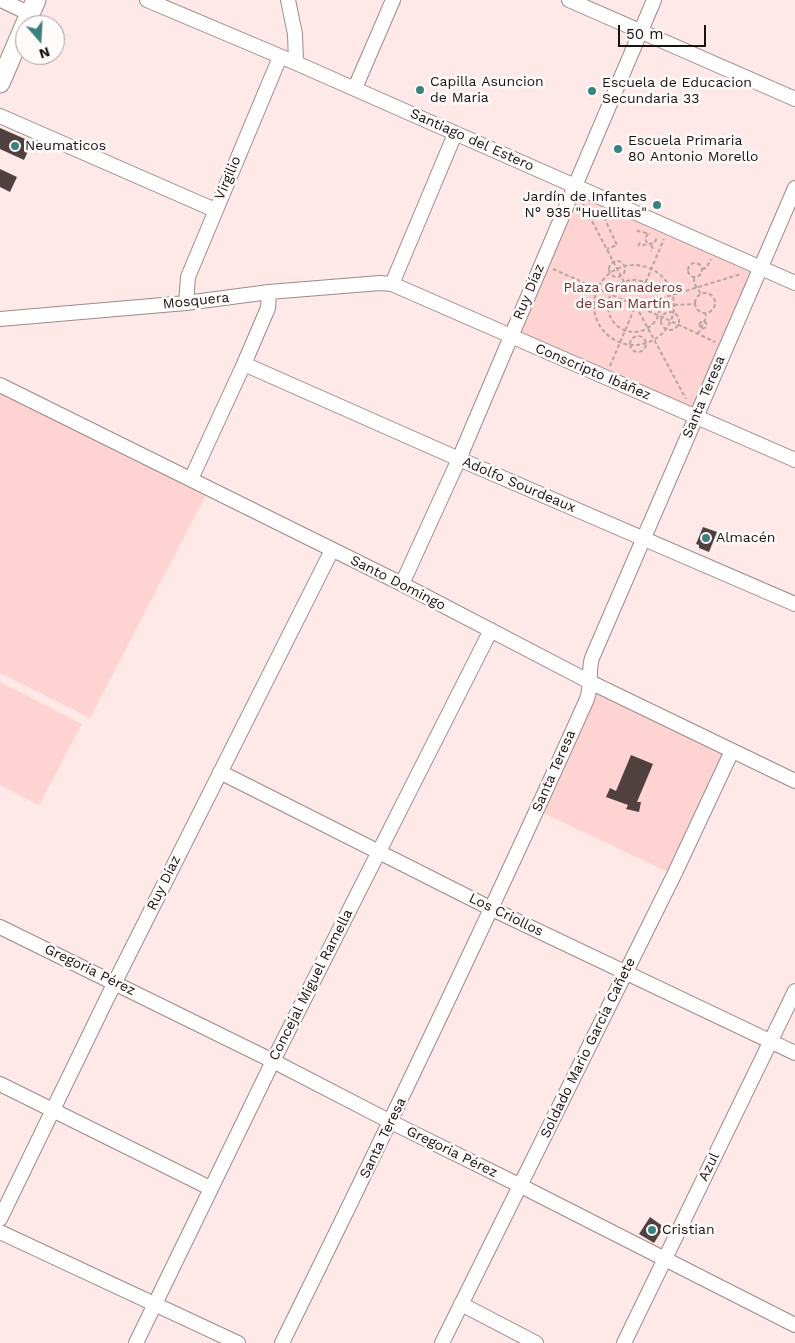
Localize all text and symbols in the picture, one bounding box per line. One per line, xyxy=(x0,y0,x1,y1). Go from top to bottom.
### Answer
north arrow xyxy=(15,15,65,65)
scale bar xyxy=(620,15,708,47)
text: 50 m xyxy=(626,25,663,43)
text: N xyxy=(37,44,52,62)
place label: Capilla Asuncion de Maria xyxy=(430,74,544,106)
place label: Escuela de Educacion Secundaria 33 xyxy=(602,75,752,108)
marker: Capilla Asuncion de Maria xyxy=(414,84,426,96)
marker: Escuela de Educacion Secundaria 33 xyxy=(586,85,598,97)
street label: Santiago del Estero xyxy=(408,105,536,175)
place label: Escuela Primaria 80 Antonio Morello xyxy=(628,133,759,166)
place label: Neumaticos xyxy=(25,138,106,154)
marker: Neumaticos xyxy=(9,140,21,152)
marker: Escuela Primaria 80 Antonio Morello xyxy=(612,143,624,155)
street label: Virgilio xyxy=(211,154,245,202)
place label: Jardín de Infantes N° 935 "Huellitas" xyxy=(523,189,647,222)
marker: Jardín de Infantes N° 935 "Huellitas" xyxy=(651,199,663,211)
street label: Ruy Díaz xyxy=(510,262,548,322)
park label: Plaza Granaderos de San Martín xyxy=(563,280,683,312)
street label: Mosquera xyxy=(162,289,230,313)
street label: Conscripto Ibáñez xyxy=(533,340,653,404)
street label: Santa Teresa xyxy=(679,353,729,441)
street label: Adolfo Sourdeaux xyxy=(460,454,578,516)
place label: Almacén xyxy=(716,530,775,546)
marker: Almacén xyxy=(700,532,712,544)
street label: Santo Domingo xyxy=(348,552,448,614)
street label: Santa Teresa xyxy=(528,728,580,814)
street label: Ruy Díaz xyxy=(144,853,184,913)
street label: Los Criollos xyxy=(466,890,546,940)
street label: Concejal Miguel Ramella xyxy=(266,907,356,1063)
street label: Gregoria Pérez xyxy=(42,941,138,999)
street label: Soldado Mario García Cañete xyxy=(537,955,639,1141)
street label: Santa Teresa xyxy=(356,1095,410,1181)
street label: Gregoria Pérez xyxy=(404,1123,500,1181)
street label: Azul xyxy=(695,1150,723,1184)
place label: Cristian xyxy=(662,1222,715,1238)
marker: Cristian xyxy=(646,1224,658,1236)

